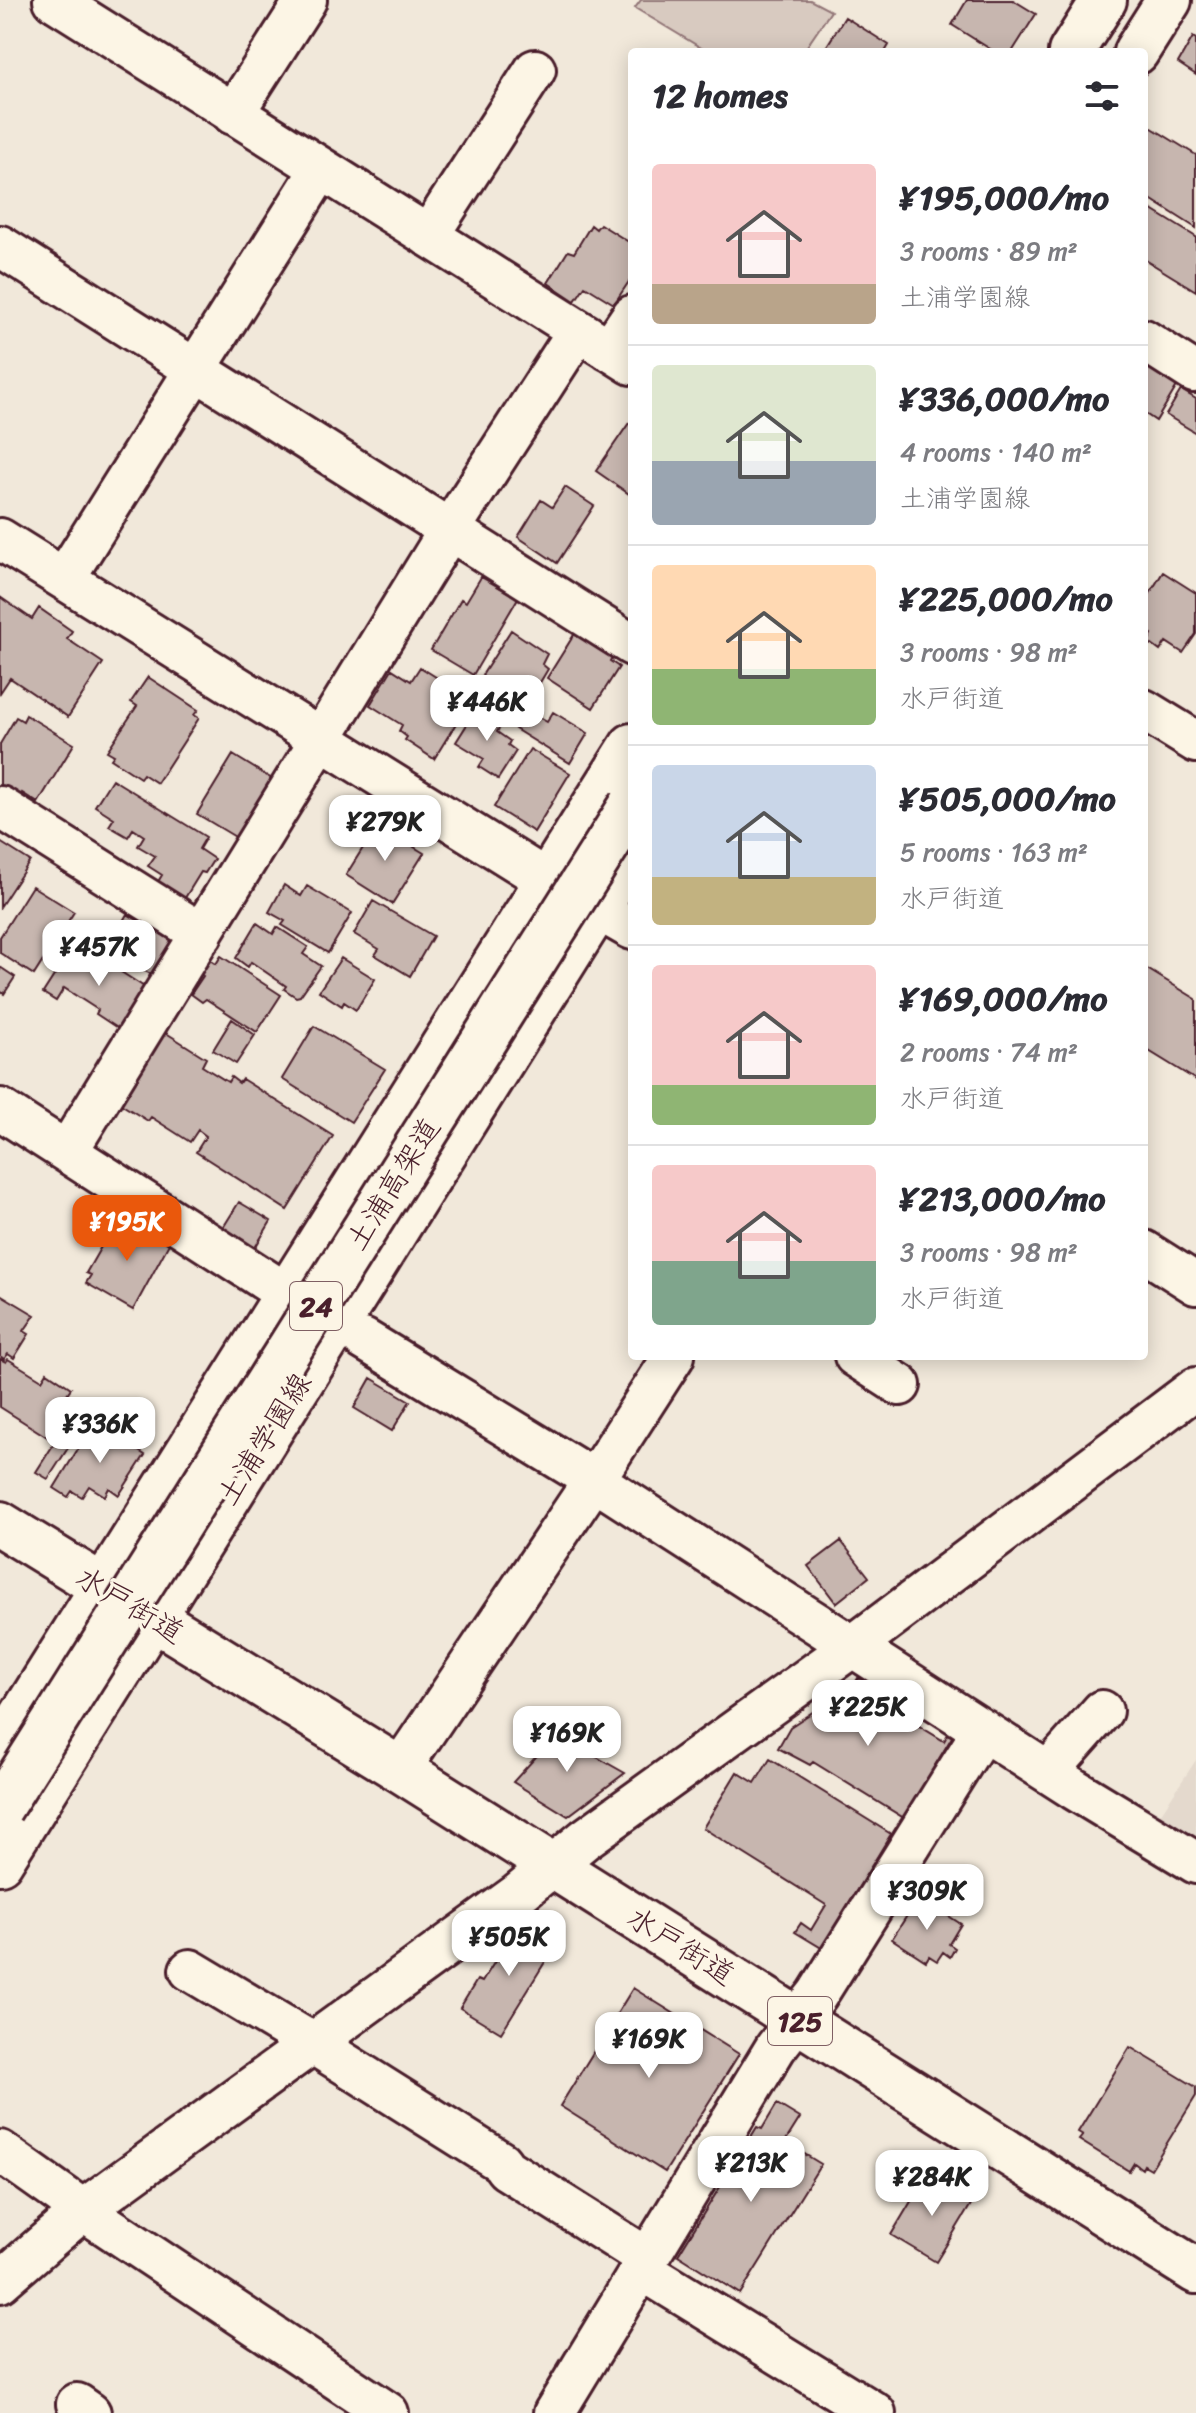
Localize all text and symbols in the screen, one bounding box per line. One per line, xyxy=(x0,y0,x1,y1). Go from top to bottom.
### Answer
text: 12 homes xyxy=(652,66,788,126)
icon: filters xyxy=(1080,74,1124,118)
text: ¥195,000/mo xyxy=(900,168,1109,228)
icon: home xyxy=(716,196,812,292)
text: 3 rooms · 89 m² xyxy=(900,228,1078,274)
text: 土浦学園線 xyxy=(900,274,1030,320)
text: ¥336,000/mo xyxy=(900,369,1109,429)
icon: home xyxy=(716,397,812,493)
text: 4 rooms · 140 m² xyxy=(900,429,1092,475)
text: 土浦学園線 xyxy=(900,475,1030,521)
text: ¥225,000/mo xyxy=(900,569,1113,629)
icon: home xyxy=(716,597,812,693)
text: 3 rooms · 98 m² xyxy=(900,629,1078,675)
pin: ¥446K xyxy=(431,675,543,743)
text: 水戸街道 xyxy=(900,675,1004,721)
text: ¥446K xyxy=(448,678,526,724)
text: ¥505,000/mo xyxy=(900,769,1116,829)
pin: ¥279K xyxy=(329,795,441,863)
icon: home xyxy=(716,797,812,893)
text: ¥279K xyxy=(347,798,423,844)
text: 5 rooms · 163 m² xyxy=(900,829,1088,875)
text: 水戸街道 xyxy=(900,875,1004,921)
pin: ¥457K xyxy=(43,920,155,988)
text: ¥457K xyxy=(60,923,138,969)
text: ¥169,000/mo xyxy=(900,969,1108,1029)
icon: home xyxy=(716,997,812,1093)
text: 2 rooms · 74 m² xyxy=(900,1029,1078,1075)
text: 水戸街道 xyxy=(900,1075,1004,1121)
street label: 土浦高架道 xyxy=(330,1106,456,1262)
text: ¥213,000/mo xyxy=(900,1169,1106,1229)
pin: ¥195K xyxy=(71,1195,183,1263)
icon: home xyxy=(716,1197,812,1293)
text: ¥195K xyxy=(90,1198,164,1244)
text: 3 rooms · 98 m² xyxy=(900,1229,1078,1275)
text: 水戸街道 xyxy=(900,1275,1004,1321)
road number: 24 xyxy=(290,1282,342,1330)
street label: 土浦学園線 xyxy=(201,1361,327,1517)
pin: ¥336K xyxy=(44,1397,156,1465)
text: ¥336K xyxy=(63,1400,137,1446)
street label: 水戸街道 xyxy=(65,1551,195,1659)
pin: ¥225K xyxy=(812,1680,924,1748)
text: ¥225K xyxy=(830,1683,906,1729)
pin: ¥169K xyxy=(511,1706,623,1774)
text: ¥169K xyxy=(531,1709,603,1755)
pin: ¥309K xyxy=(871,1864,983,1932)
text: ¥309K xyxy=(889,1867,965,1913)
street label: 水戸街道 xyxy=(616,1891,746,2001)
pin: ¥505K xyxy=(453,1910,565,1978)
text: ¥505K xyxy=(470,1913,548,1959)
road number: 125 xyxy=(768,1997,832,2045)
pin: ¥169K xyxy=(593,2012,705,2080)
text: ¥169K xyxy=(613,2015,685,2061)
pin: ¥213K xyxy=(695,2136,807,2204)
text: ¥213K xyxy=(716,2139,786,2185)
pin: ¥284K xyxy=(876,2150,988,2218)
text: ¥284K xyxy=(893,2153,971,2199)

